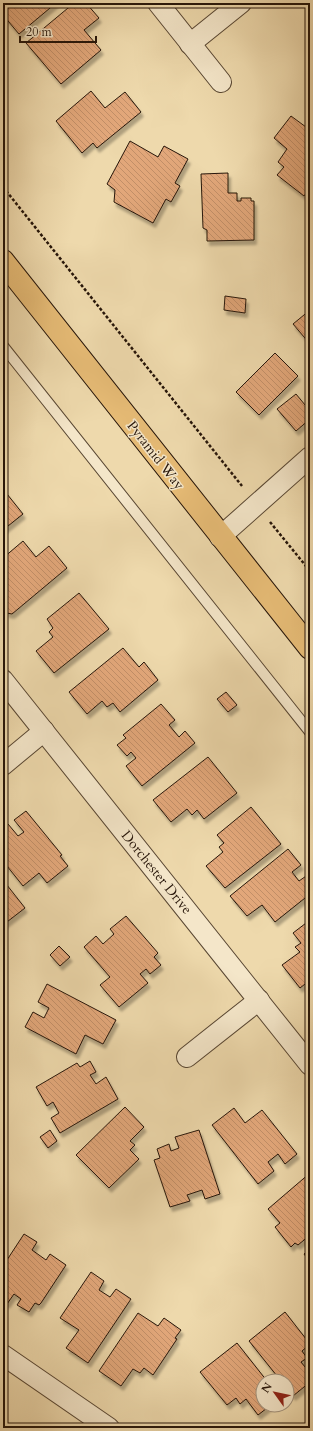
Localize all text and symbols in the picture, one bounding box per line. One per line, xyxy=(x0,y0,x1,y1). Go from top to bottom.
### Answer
scale bar xyxy=(20,18,96,44)
text: 20 m xyxy=(26,24,53,40)
street label: Pyramid Way xyxy=(123,417,189,494)
street label: Dorchester Drive xyxy=(117,826,196,918)
north arrow xyxy=(255,1373,295,1413)
text: N xyxy=(258,1379,276,1396)

